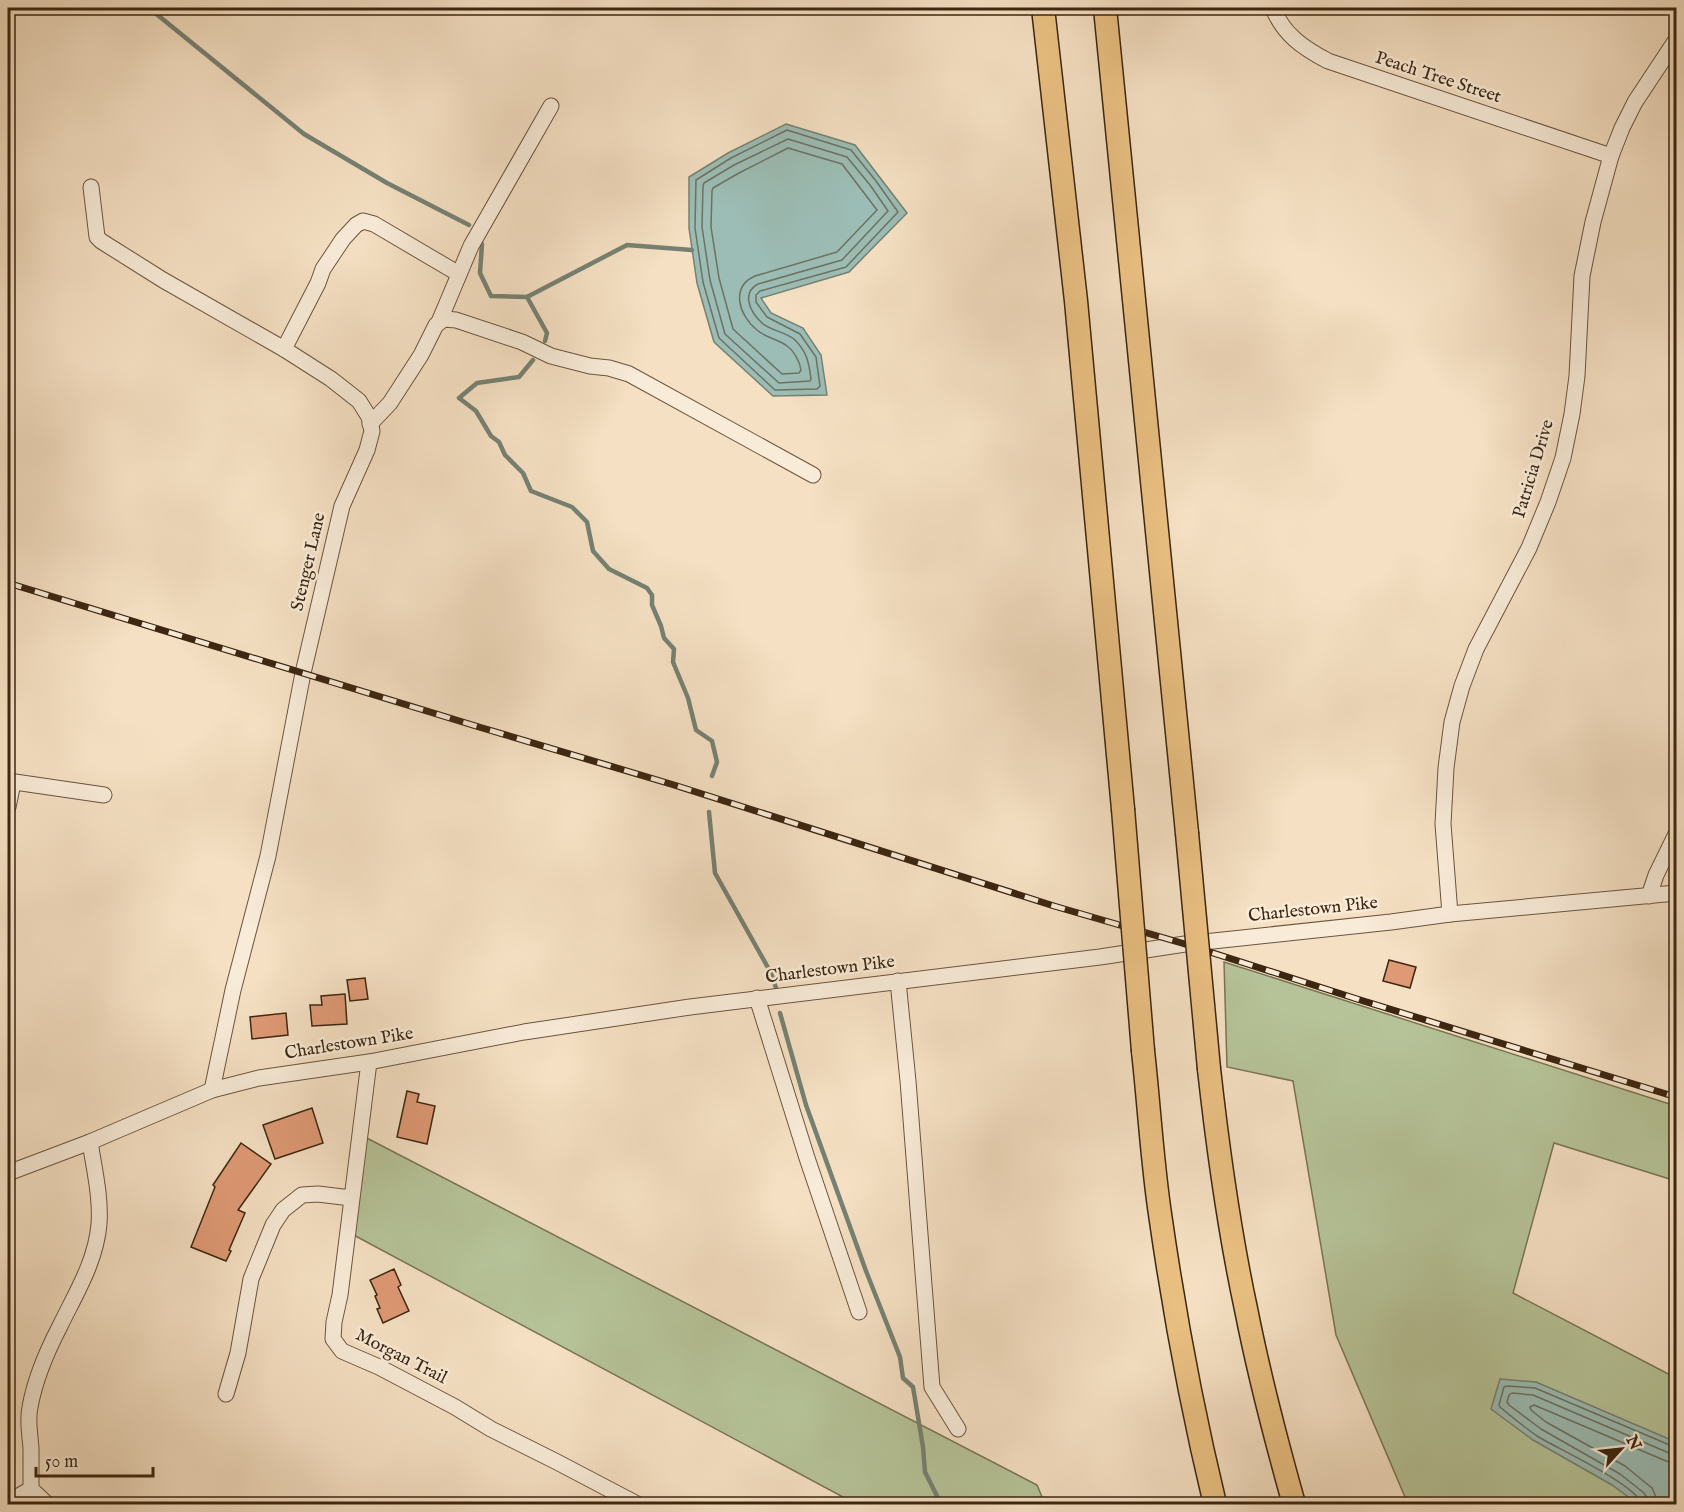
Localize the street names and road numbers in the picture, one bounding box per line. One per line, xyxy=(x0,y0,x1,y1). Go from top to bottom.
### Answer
street label: Peach Tree Street xyxy=(1372,47,1504,109)
street label: Patricia Drive xyxy=(1508,417,1560,521)
street label: Stenger Lane xyxy=(287,511,331,613)
street label: Charlestown Pike xyxy=(1247,892,1379,928)
street label: Charlestown Pike xyxy=(764,951,896,989)
street label: Charlestown Pike xyxy=(283,1022,415,1066)
street label: Morgan Trail xyxy=(351,1324,451,1390)

